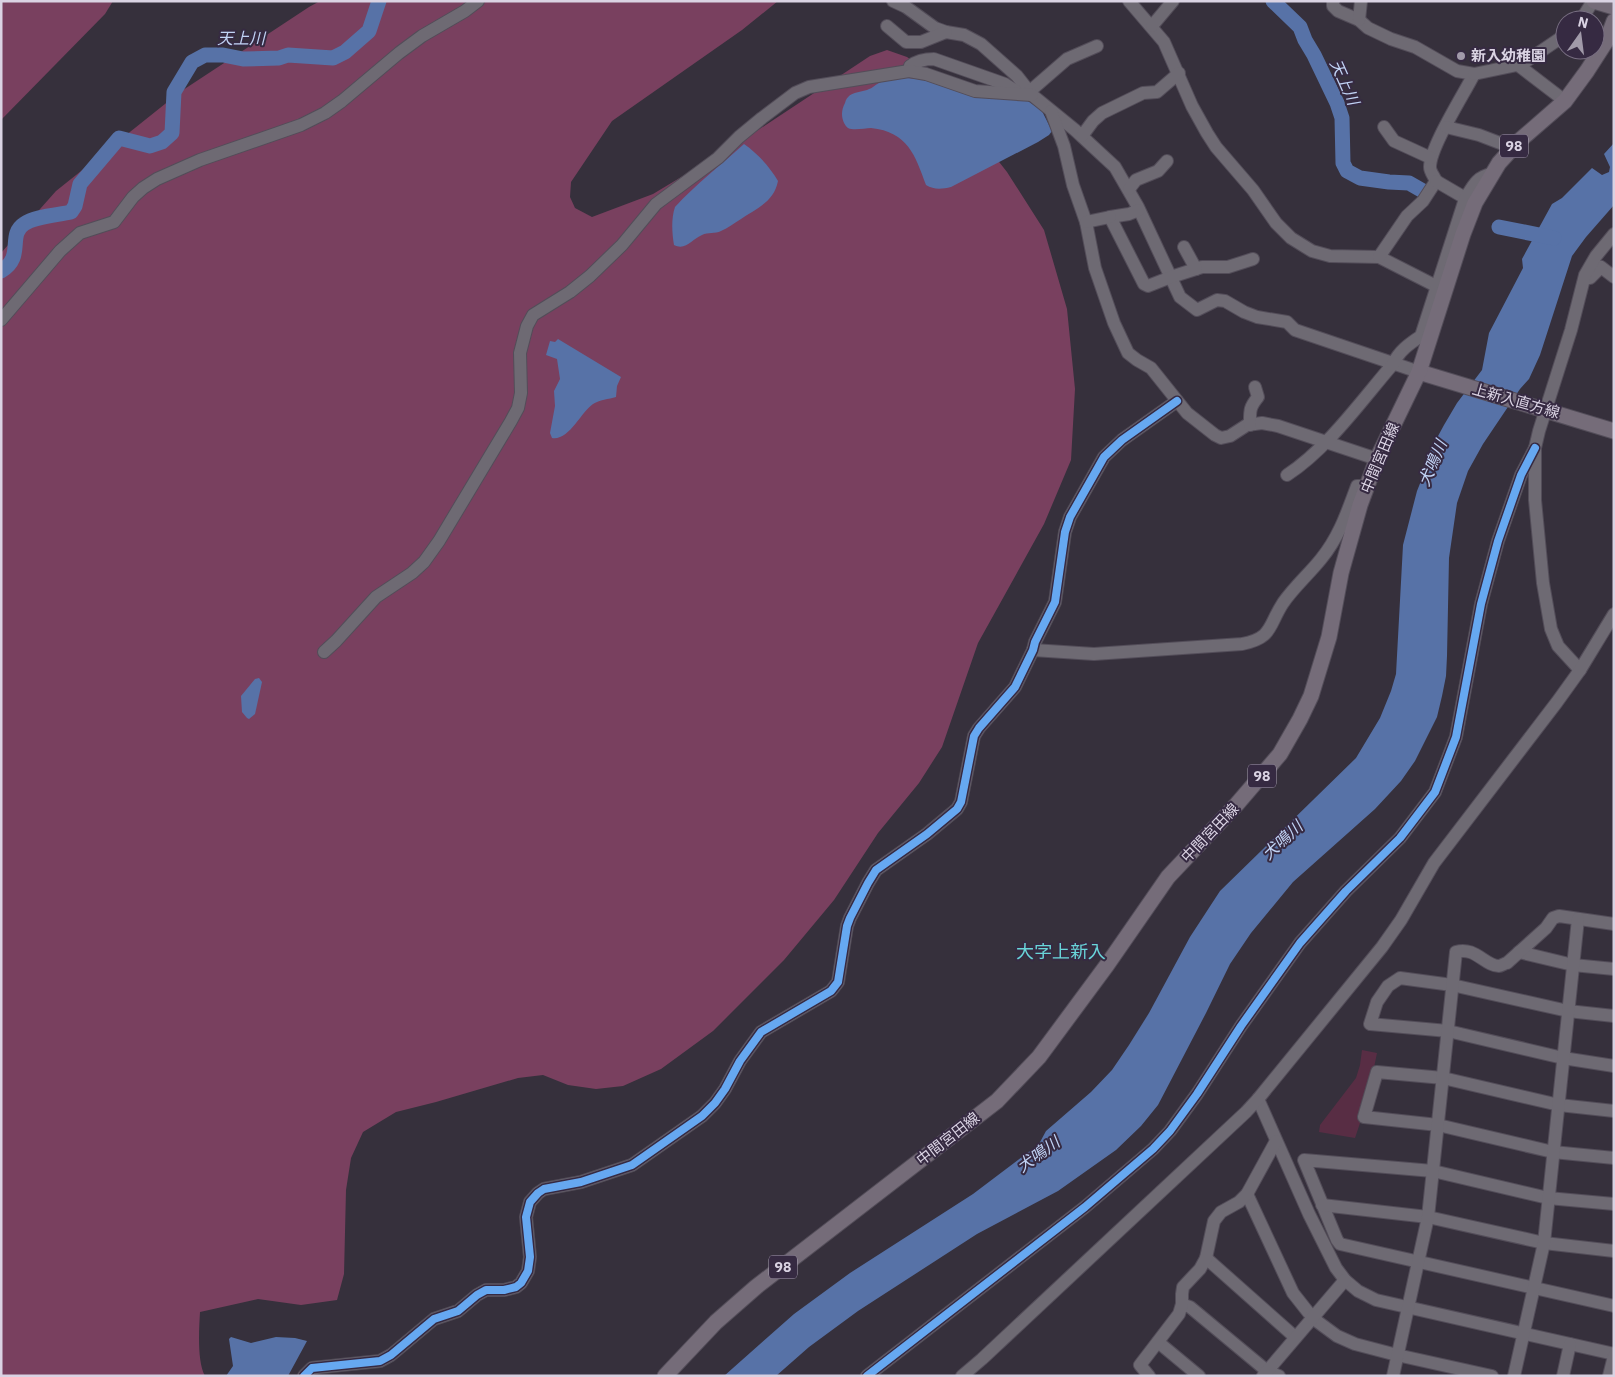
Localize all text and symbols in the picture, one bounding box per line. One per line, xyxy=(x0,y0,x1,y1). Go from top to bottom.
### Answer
north arrow xyxy=(1555,10,1605,60)
text: N xyxy=(1576,12,1590,32)
water label: 天上川 xyxy=(217,28,267,48)
place label: 新入幼稚園 xyxy=(1471,46,1546,65)
marker: 新入幼稚園 xyxy=(1455,50,1467,62)
water label: 天上川 xyxy=(1326,56,1365,110)
road number: 98 xyxy=(1500,134,1528,158)
street label: 上新入直方線 xyxy=(1470,379,1562,422)
street label: 中間宮田線 xyxy=(1356,420,1403,496)
water label: 犬鳴川 xyxy=(1413,435,1451,489)
road number: 98 xyxy=(1248,764,1276,788)
street label: 中間宮田線 xyxy=(1177,799,1243,866)
water label: 犬鳴川 xyxy=(1258,815,1308,864)
district label: 大字上新入 xyxy=(1016,940,1106,963)
street label: 中間宮田線 xyxy=(912,1108,983,1169)
water label: 犬鳴川 xyxy=(1013,1131,1065,1176)
road number: 98 xyxy=(769,1256,797,1278)

